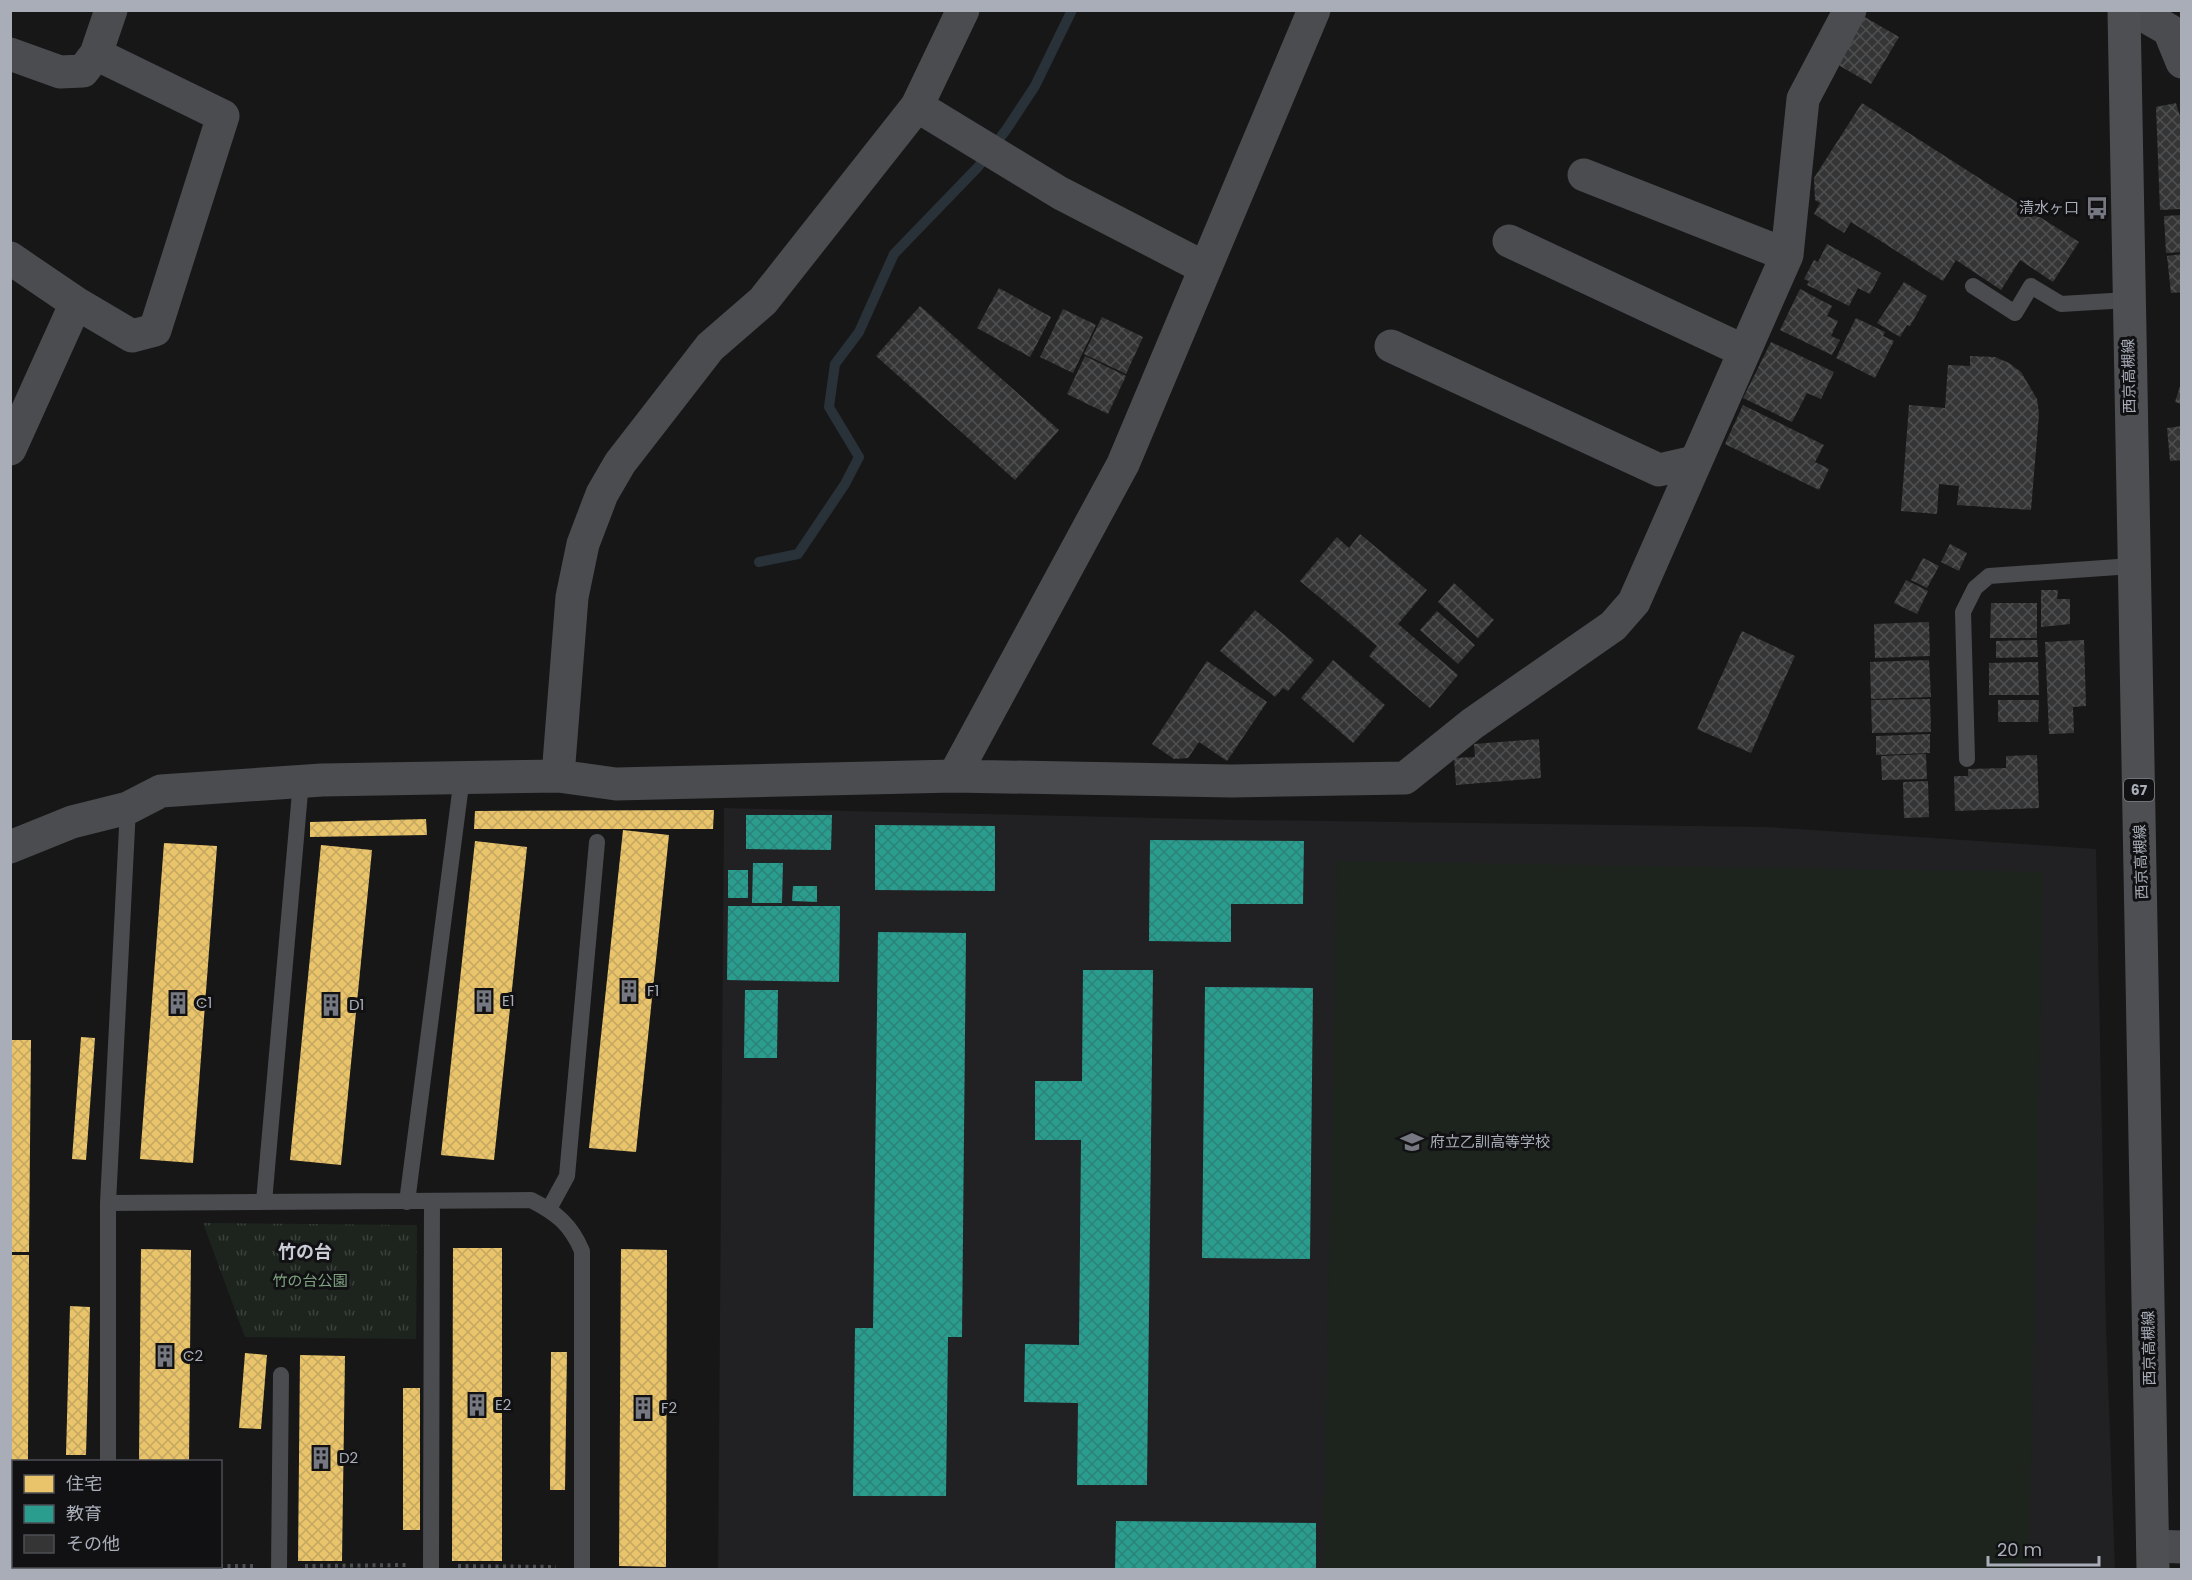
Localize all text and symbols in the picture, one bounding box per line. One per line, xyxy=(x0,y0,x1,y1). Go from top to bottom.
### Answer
bus stop icon: 清水ヶ口 xyxy=(2084,195,2110,221)
place label: 清水ヶ口 xyxy=(2019,197,2079,218)
street label: 西京高槻線 xyxy=(2117,338,2140,414)
road number: 67 xyxy=(2124,779,2154,801)
street label: 西京高槻線 xyxy=(2129,824,2152,900)
building icon: F1 xyxy=(616,978,642,1004)
place label: F1 xyxy=(647,980,659,1001)
building icon: E1 xyxy=(471,988,497,1014)
building icon: C1 xyxy=(165,990,191,1016)
place label: E1 xyxy=(502,990,515,1011)
place label: C1 xyxy=(196,992,212,1013)
building icon: D1 xyxy=(318,992,344,1018)
place label: D1 xyxy=(349,994,364,1015)
school or university icon: 府立乙訓高等学校 xyxy=(1399,1129,1425,1155)
place label: 府立乙訓高等学校 xyxy=(1430,1131,1550,1152)
district label: 竹の台 xyxy=(278,1239,332,1264)
park label: 竹の台公園 xyxy=(272,1270,348,1291)
street label: 西京高槻線 xyxy=(2137,1310,2160,1386)
building icon: C2 xyxy=(152,1343,178,1369)
place label: C2 xyxy=(183,1345,203,1366)
building icon: E2 xyxy=(464,1392,490,1418)
place label: E2 xyxy=(495,1394,511,1415)
building icon: F2 xyxy=(630,1395,656,1421)
place label: F2 xyxy=(661,1397,677,1418)
building icon: D2 xyxy=(308,1445,334,1471)
place label: D2 xyxy=(339,1447,358,1468)
legend xyxy=(12,1460,222,1568)
text: 住宅 xyxy=(66,1471,102,1496)
text: 教育 xyxy=(66,1501,102,1526)
scale bar xyxy=(1988,1529,2099,1567)
text: その他 xyxy=(66,1531,120,1556)
text: 20 m xyxy=(1997,1537,2042,1562)

